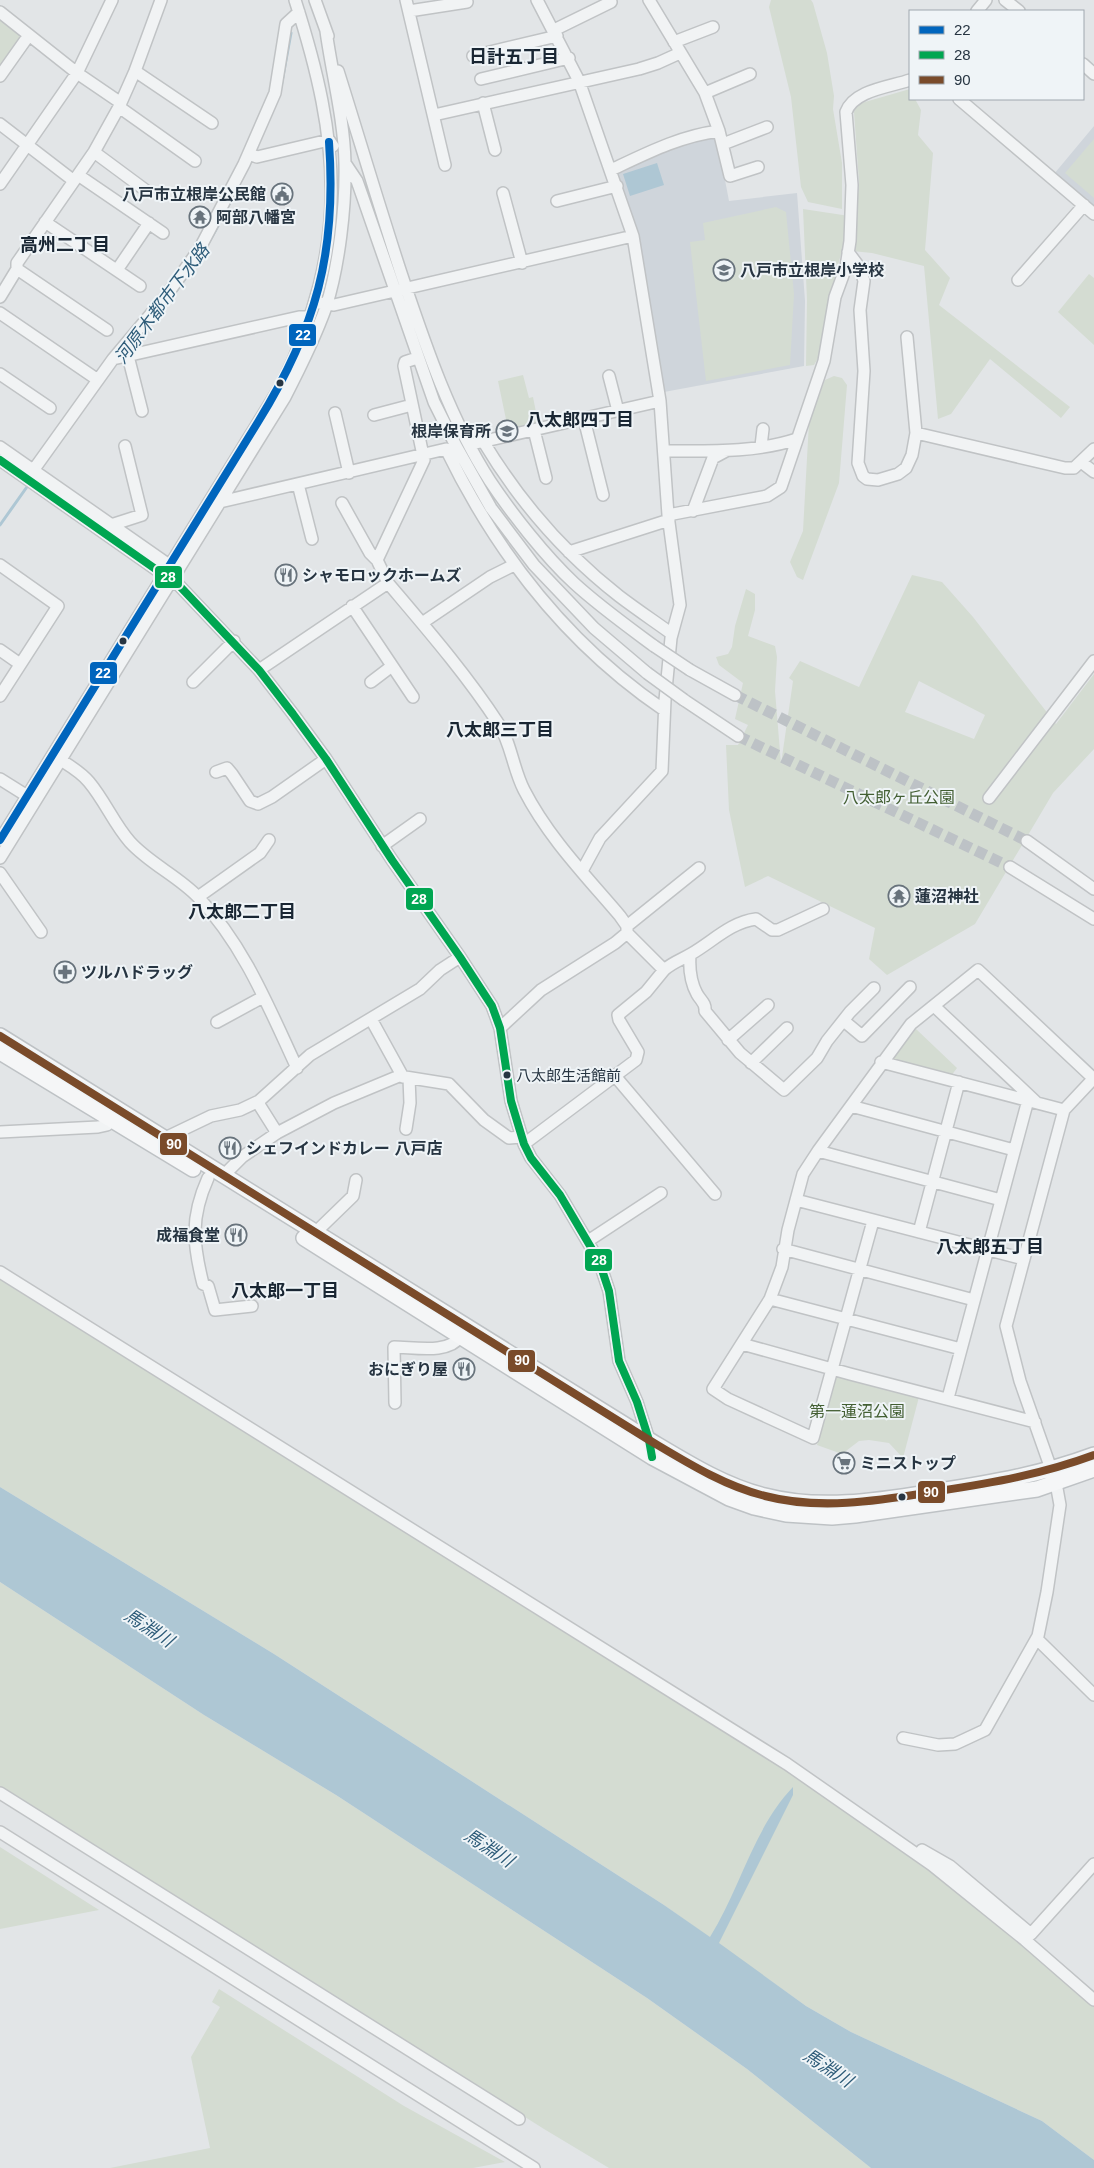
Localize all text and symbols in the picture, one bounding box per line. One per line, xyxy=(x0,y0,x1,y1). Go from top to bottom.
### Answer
legend xyxy=(909,10,1084,100)
text: 22 xyxy=(954,21,971,38)
text: 28 xyxy=(954,46,971,63)
district label: 日計五丁目 xyxy=(469,47,559,67)
text: 90 xyxy=(954,71,971,88)
public building icon: 八戸市立根岸公民館 xyxy=(270,182,294,206)
place label: 八戸市立根岸公民館 xyxy=(122,186,266,203)
temple icon: 阿部八幡宮 xyxy=(188,205,212,229)
place label: 阿部八幡宮 xyxy=(216,209,296,226)
district label: 高州二丁目 xyxy=(20,235,110,255)
water label: 河原木都市下水路 xyxy=(111,239,215,368)
school or university icon: 八戸市立根岸小学校 xyxy=(712,258,736,282)
place label: 八戸市立根岸小学校 xyxy=(740,262,884,279)
line badge: 22 xyxy=(288,323,317,347)
text: 22 xyxy=(295,327,311,343)
unlabelled marker xyxy=(275,378,285,388)
district label: 八太郎四丁目 xyxy=(526,410,634,430)
school or university icon: 根岸保育所 xyxy=(495,419,519,443)
place label: 根岸保育所 xyxy=(411,423,491,440)
restaurant icon: シャモロックホームズ xyxy=(274,563,298,587)
line badge: 28 xyxy=(154,565,183,589)
place label: シャモロックホームズ xyxy=(302,567,462,584)
text: 28 xyxy=(160,569,176,585)
unlabelled marker xyxy=(118,636,128,646)
line badge: 22 xyxy=(89,661,118,685)
text: 22 xyxy=(95,665,111,681)
district label: 八太郎三丁目 xyxy=(446,720,554,740)
park label: 八太郎ヶ丘公園 xyxy=(843,789,955,806)
temple icon: 蓮沼神社 xyxy=(887,884,911,908)
line badge: 28 xyxy=(405,887,434,911)
place label: 蓮沼神社 xyxy=(915,887,979,905)
text: 28 xyxy=(411,891,427,907)
district label: 八太郎二丁目 xyxy=(188,902,296,922)
pharmacy icon: ツルハドラッグ xyxy=(53,960,77,984)
place label: ツルハドラッグ xyxy=(81,963,193,981)
place label: 八太郎生活館前 xyxy=(516,1067,621,1084)
marker: 八太郎生活館前 xyxy=(502,1070,512,1080)
line badge: 90 xyxy=(159,1132,188,1156)
text: 90 xyxy=(166,1136,182,1152)
restaurant icon: シェフインドカレー 八戸店 xyxy=(218,1136,242,1160)
place label: シェフインドカレー 八戸店 xyxy=(246,1140,442,1157)
restaurant icon: 成福食堂 xyxy=(224,1223,248,1247)
place label: 成福食堂 xyxy=(156,1226,220,1244)
district label: 八太郎五丁目 xyxy=(936,1237,1044,1257)
line badge: 28 xyxy=(584,1248,613,1272)
text: 28 xyxy=(591,1252,607,1268)
district label: 八太郎一丁目 xyxy=(231,1281,339,1301)
line badge: 90 xyxy=(507,1349,536,1373)
text: 90 xyxy=(514,1352,530,1368)
restaurant icon: おにぎり屋 xyxy=(452,1357,476,1381)
place label: おにぎり屋 xyxy=(368,1361,448,1378)
park label: 第一蓮沼公園 xyxy=(809,1403,905,1420)
supermarket icon: ミニストップ xyxy=(832,1451,856,1475)
place label: ミニストップ xyxy=(860,1455,956,1472)
line badge: 90 xyxy=(917,1480,946,1504)
text: 90 xyxy=(923,1484,939,1500)
unlabelled marker xyxy=(897,1492,907,1502)
water label: 馬淵川 xyxy=(121,1605,179,1652)
water label: 馬淵川 xyxy=(461,1825,519,1872)
water label: 馬淵川 xyxy=(800,2045,858,2092)

